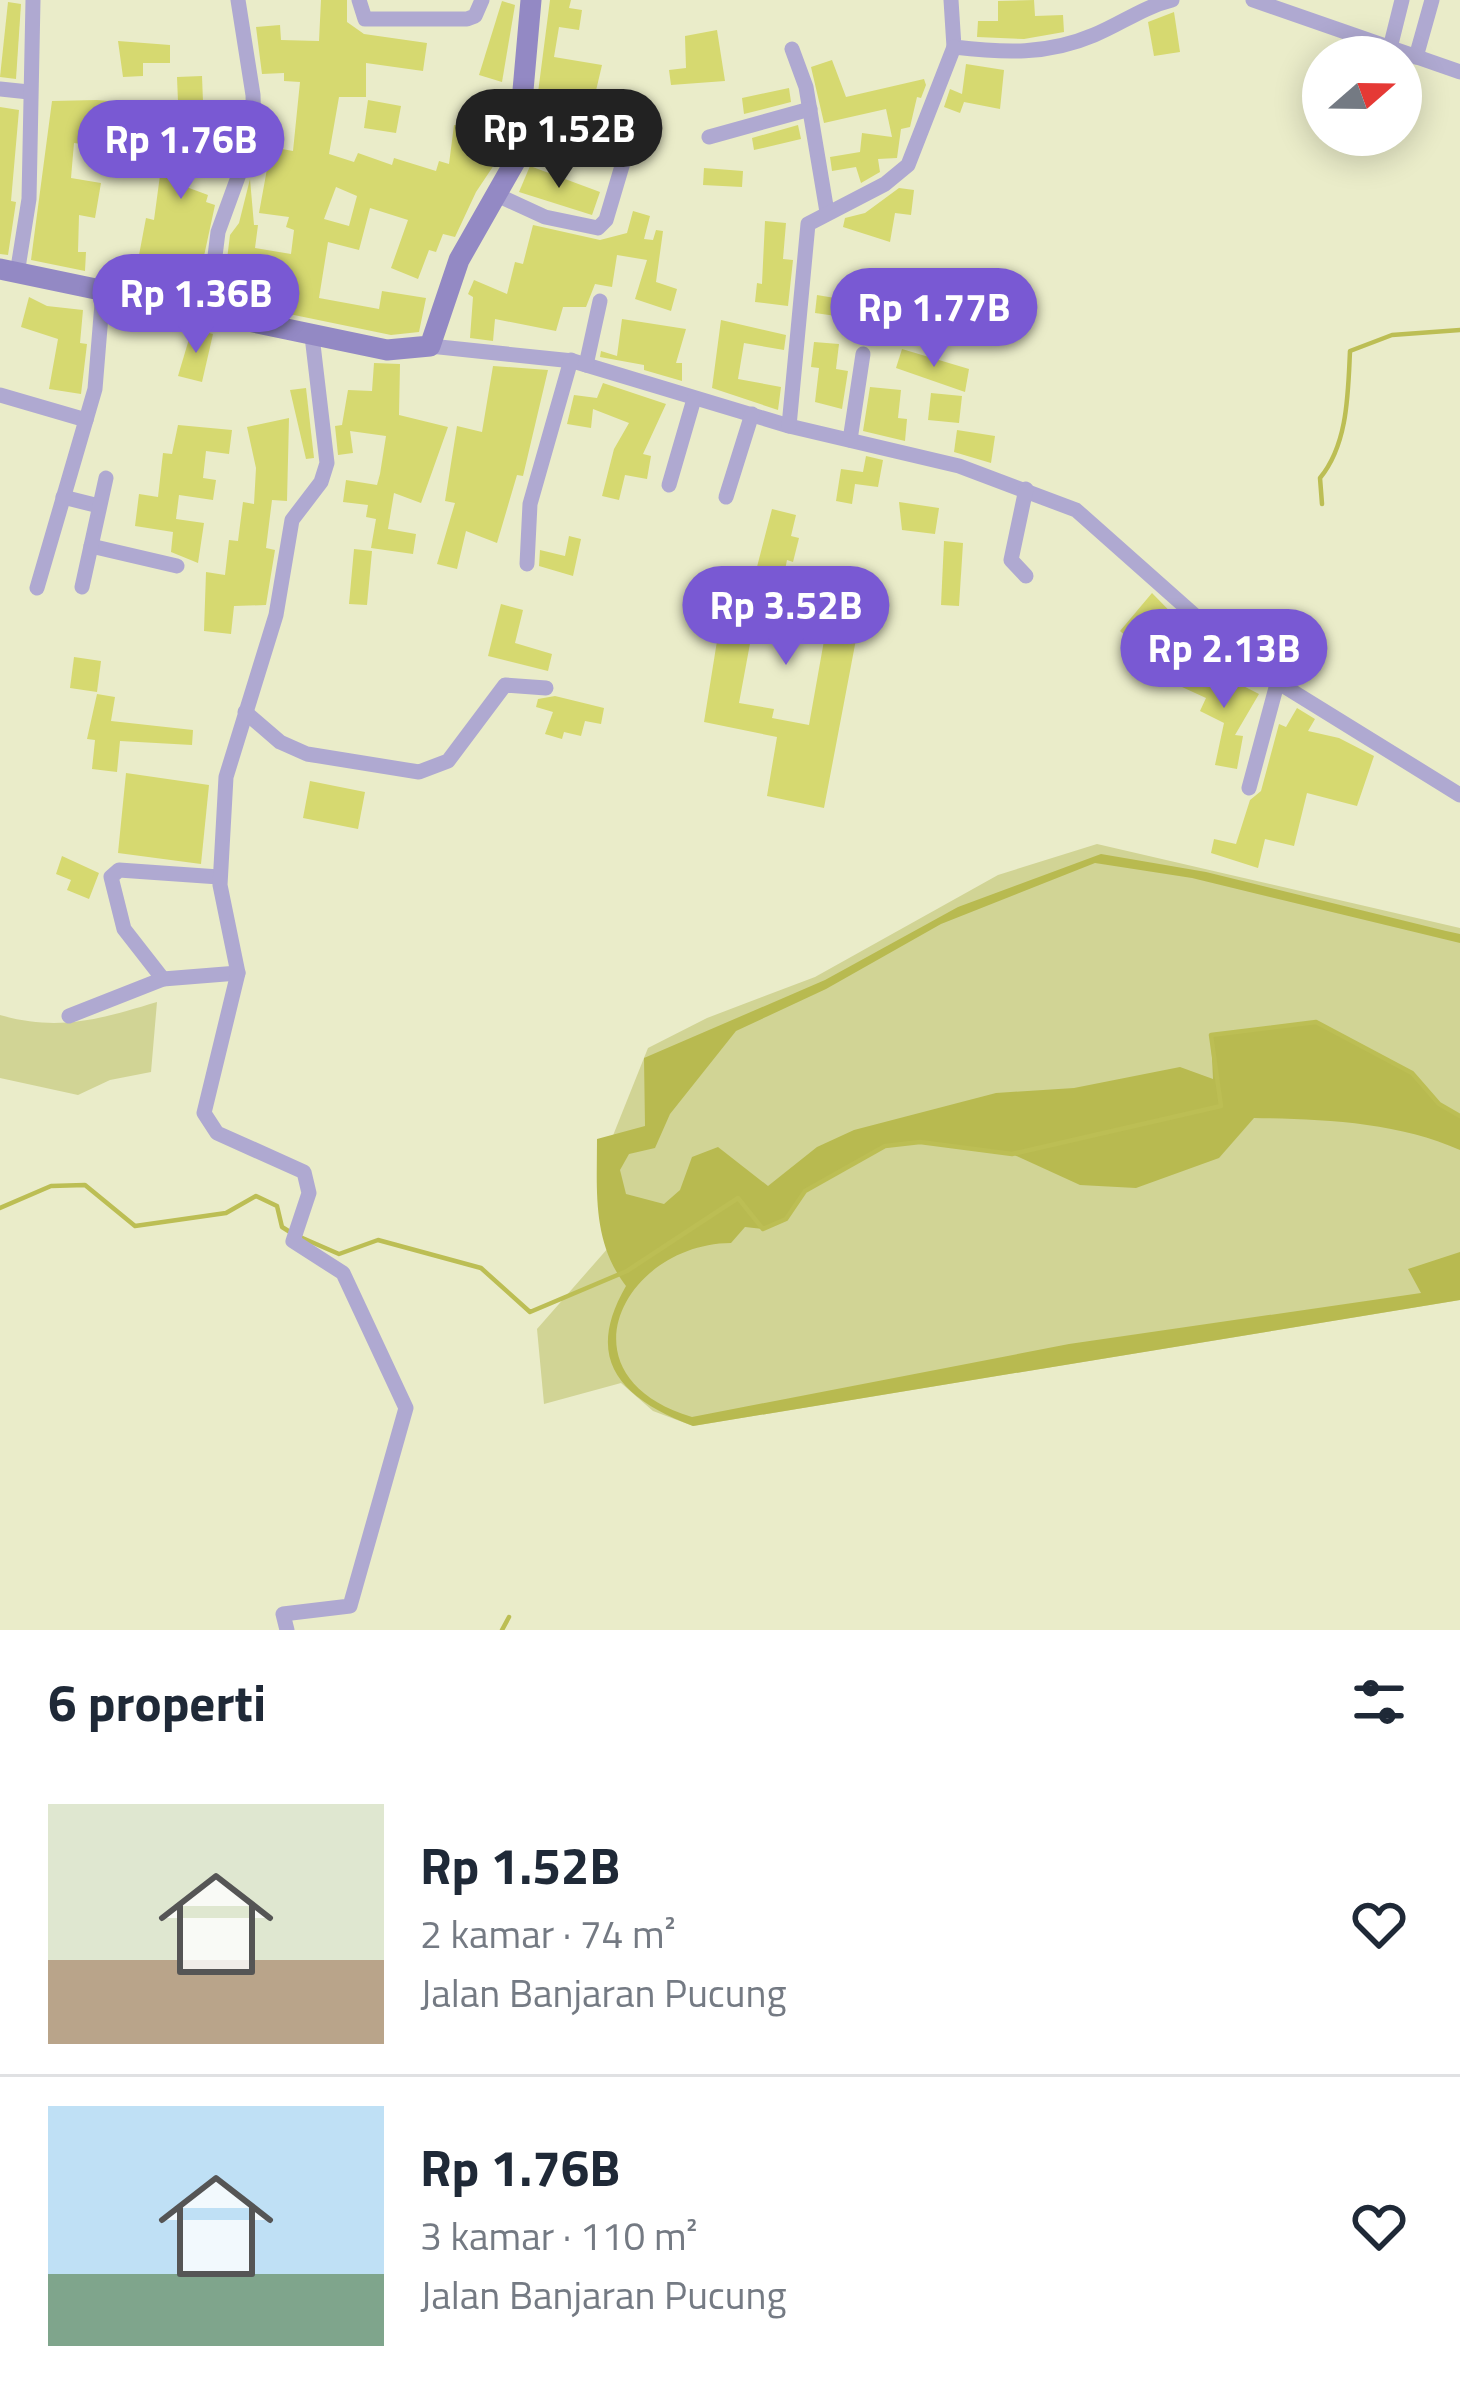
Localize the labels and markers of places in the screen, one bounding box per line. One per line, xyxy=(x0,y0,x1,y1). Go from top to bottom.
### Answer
pin: Rp 1.52B xyxy=(435,89,683,191)
pin: Rp 1.76B xyxy=(57,100,305,202)
pin: Rp 1.36B xyxy=(72,254,320,356)
pin: Rp 1.77B xyxy=(810,268,1058,370)
pin: Rp 3.52B xyxy=(662,566,910,668)
pin: Rp 2.13B xyxy=(1100,609,1348,711)

